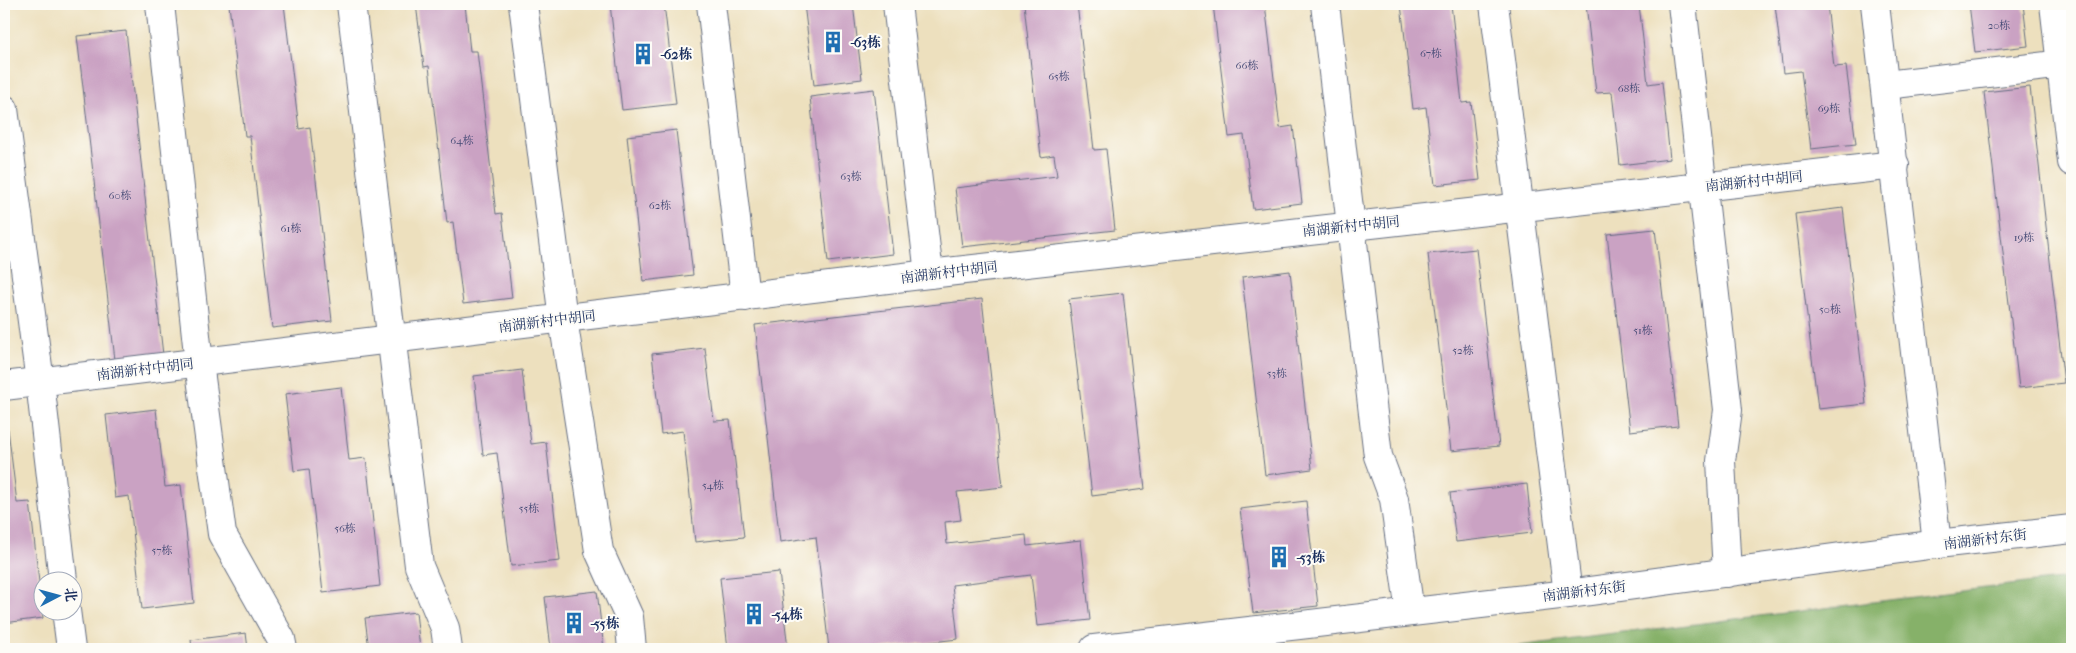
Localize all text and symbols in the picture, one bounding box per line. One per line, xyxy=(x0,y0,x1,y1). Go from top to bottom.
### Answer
house number: 20栋 xyxy=(1988,19,2010,32)
building icon: -63栋 xyxy=(820,29,846,55)
place label: -63栋 xyxy=(850,34,881,51)
building icon: -62栋 xyxy=(630,41,656,67)
place label: -62栋 xyxy=(660,46,692,63)
house number: 67栋 xyxy=(1420,47,1442,60)
house number: 66栋 xyxy=(1236,59,1258,72)
house number: 65栋 xyxy=(1048,70,1070,83)
house number: 68栋 xyxy=(1618,82,1640,95)
house number: 69栋 xyxy=(1818,102,1840,115)
house number: 64栋 xyxy=(450,134,474,147)
street label: 南湖新村中胡同 xyxy=(1704,168,1804,195)
house number: 63栋 xyxy=(840,170,862,183)
house number: 60栋 xyxy=(108,189,132,202)
house number: 62栋 xyxy=(649,199,671,212)
street label: 南湖新村中胡同 xyxy=(1301,213,1401,240)
house number: 61栋 xyxy=(281,222,301,235)
house number: 19栋 xyxy=(2014,231,2034,244)
street label: 南湖新村中胡同 xyxy=(899,258,999,287)
house number: 50栋 xyxy=(1819,303,1841,316)
street label: 南湖新村中胡同 xyxy=(497,307,597,336)
house number: 51栋 xyxy=(1633,324,1653,337)
house number: 52栋 xyxy=(1452,344,1474,357)
street label: 南湖新村中胡同 xyxy=(95,355,195,384)
house number: 53栋 xyxy=(1267,367,1287,380)
house number: 54栋 xyxy=(702,479,724,492)
house number: 55栋 xyxy=(519,502,539,515)
house number: 56栋 xyxy=(334,522,356,535)
street label: 南湖新村东街 xyxy=(1942,526,2028,553)
house number: 57栋 xyxy=(151,544,173,557)
building icon: -53栋 xyxy=(1266,544,1292,570)
place label: -53栋 xyxy=(1296,549,1325,566)
north arrow xyxy=(32,570,82,620)
street label: 南湖新村东街 xyxy=(1541,578,1627,605)
text: 北 xyxy=(61,587,80,603)
building icon: -54栋 xyxy=(741,601,767,627)
place label: -54栋 xyxy=(771,606,803,623)
building icon: -55栋 xyxy=(561,610,587,636)
place label: -55栋 xyxy=(590,615,620,632)

